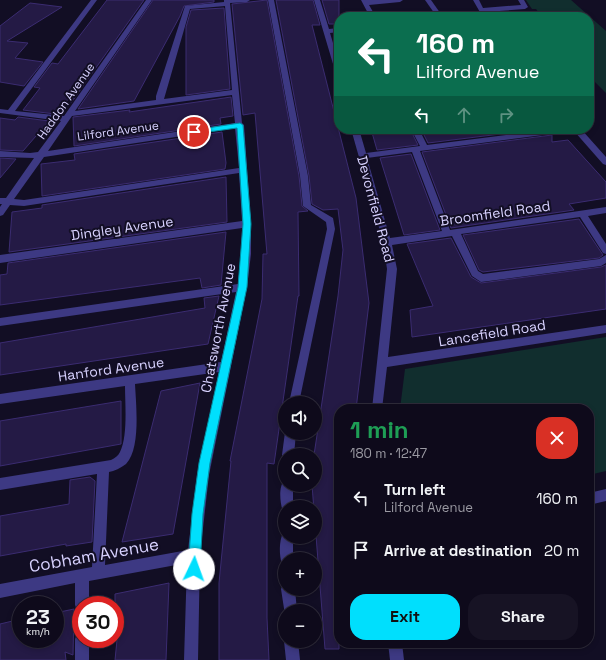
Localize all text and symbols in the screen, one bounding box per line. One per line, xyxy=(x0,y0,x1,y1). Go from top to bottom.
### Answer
text: 160 m xyxy=(416,25,495,61)
icon: left xyxy=(350,28,402,80)
street label: Haddon Avenue xyxy=(34,59,98,143)
text: Lilford Avenue xyxy=(416,60,539,83)
icon: left xyxy=(411,104,433,126)
icon: ahead xyxy=(453,104,475,126)
icon: right xyxy=(495,104,517,126)
pin xyxy=(177,115,211,149)
street label: Lilford Avenue xyxy=(76,117,160,145)
icon: arrive xyxy=(183,121,205,143)
street label: Devonfield Road xyxy=(353,154,399,264)
street label: Broomfield Road xyxy=(439,196,551,230)
street label: Dingley Avenue xyxy=(70,212,174,244)
street label: Chatsworth Avenue xyxy=(197,262,239,394)
street label: Lancefield Road xyxy=(437,316,547,350)
street label: Hanford Avenue xyxy=(57,353,165,385)
map controls xyxy=(278,396,322,648)
button: sound xyxy=(278,396,322,440)
text: 1 min xyxy=(350,414,409,445)
button: close xyxy=(536,417,578,459)
text: 180 m · 12:47 xyxy=(350,445,427,462)
button: search xyxy=(278,448,322,492)
text: Turn left xyxy=(384,480,446,499)
icon: left xyxy=(350,487,372,509)
text: 160 m xyxy=(536,489,578,508)
text: Lilford Avenue xyxy=(384,499,473,516)
button: layers xyxy=(278,500,322,544)
street label: Cobham Avenue xyxy=(27,533,161,577)
icon: arrive xyxy=(350,539,372,561)
text: Arrive at destination xyxy=(384,541,532,560)
text: 20 m xyxy=(544,541,579,560)
position arrow xyxy=(173,548,215,590)
button: + xyxy=(278,552,322,596)
button: Exit xyxy=(350,594,460,640)
button: Share xyxy=(468,594,578,640)
speed limit sign: 30 xyxy=(72,596,124,648)
text: 23 xyxy=(26,604,50,630)
button: − xyxy=(278,604,322,648)
text: km/h xyxy=(26,625,50,638)

